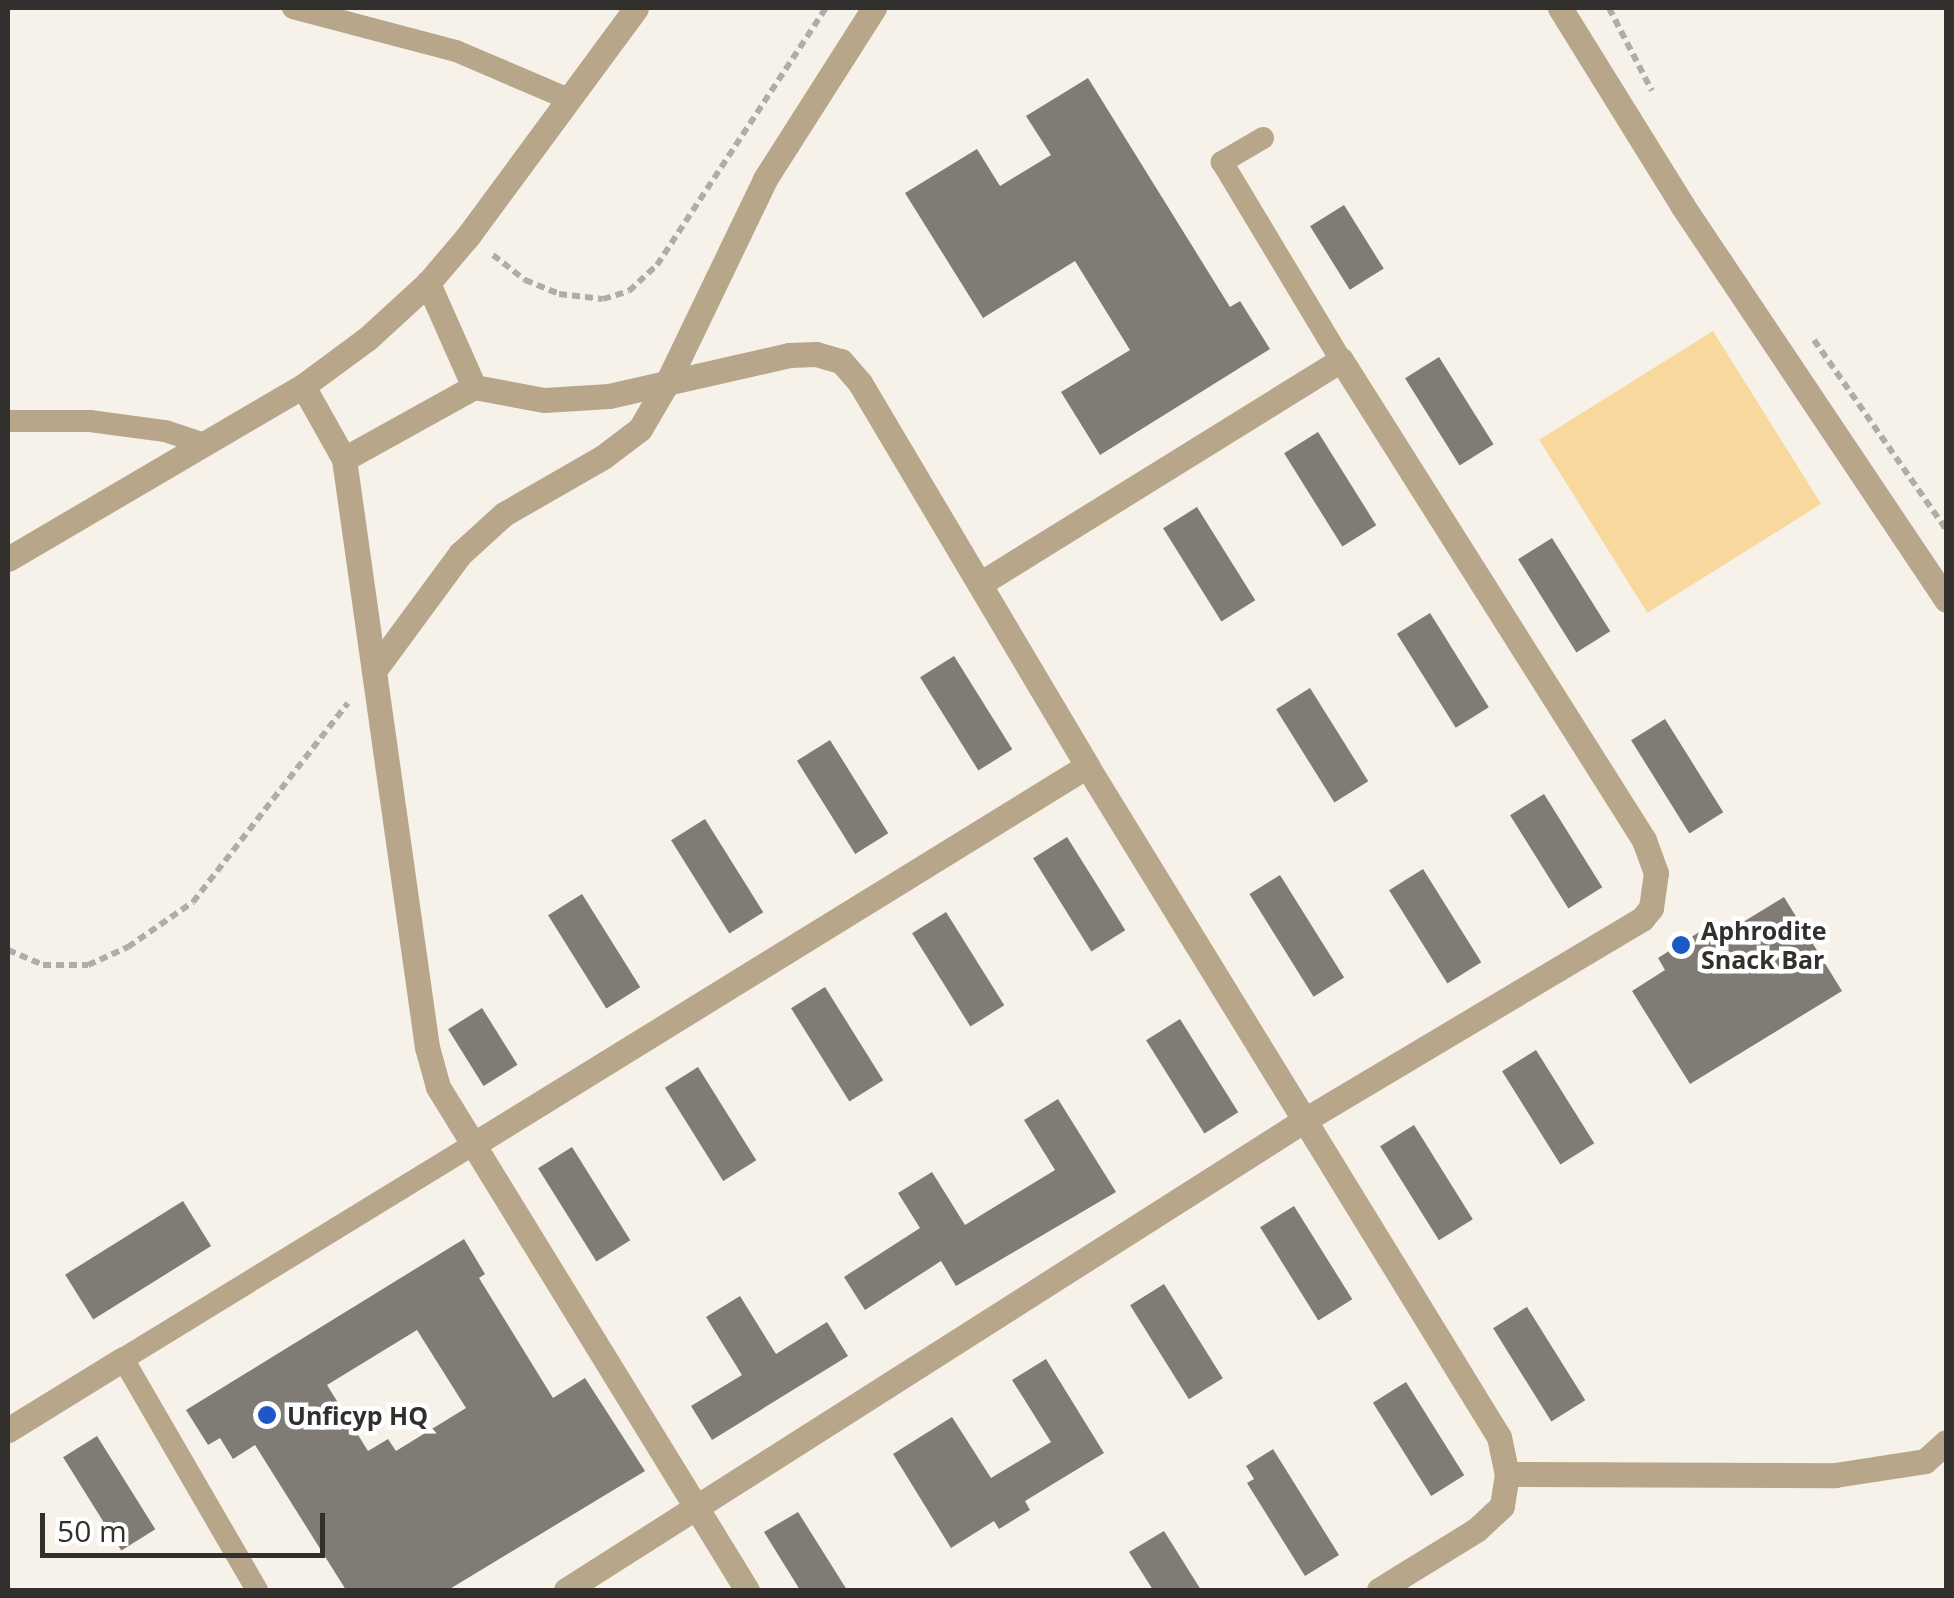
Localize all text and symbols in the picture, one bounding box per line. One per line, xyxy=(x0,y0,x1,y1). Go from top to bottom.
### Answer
place label: Aphrodite Snack Bar xyxy=(1701,916,1826,975)
marker: Aphrodite Snack Bar xyxy=(1670,934,1692,956)
place label: Unficyp HQ xyxy=(287,1400,428,1430)
marker: Unficyp HQ xyxy=(256,1404,278,1426)
scale bar xyxy=(45,1493,330,1555)
text: 50 m xyxy=(57,1510,127,1551)

